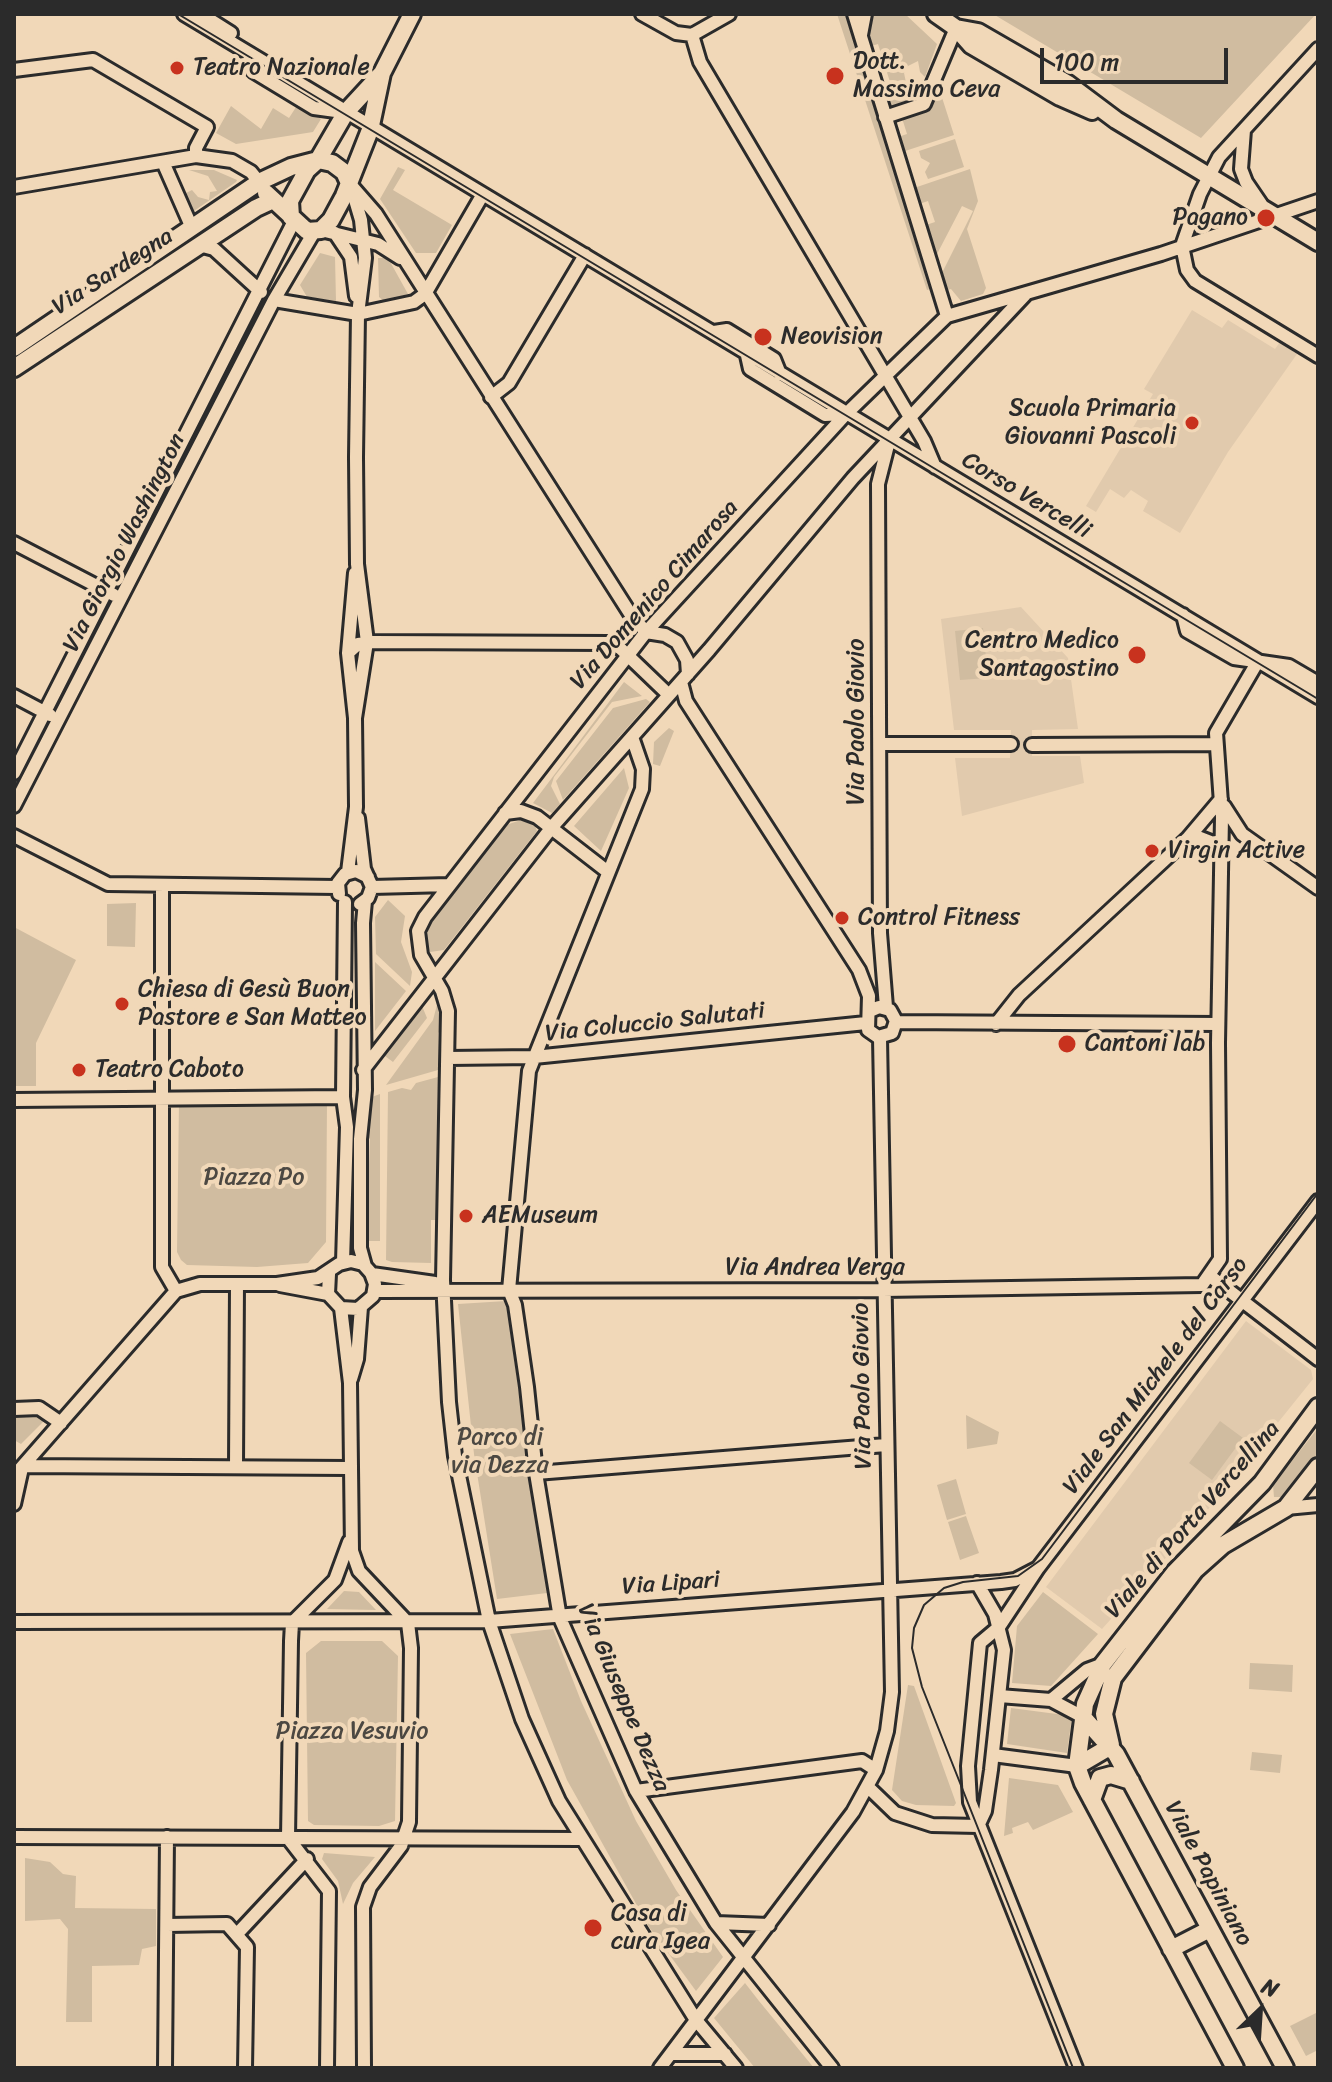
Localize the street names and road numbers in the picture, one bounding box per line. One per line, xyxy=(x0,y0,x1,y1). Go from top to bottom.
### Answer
street label: Via Sardegna xyxy=(47,222,179,322)
street label: Via Giorgio Washington xyxy=(57,429,193,657)
street label: Corso Vercelli xyxy=(956,446,1096,546)
street label: Via Domenico Cimarosa xyxy=(565,494,745,696)
street label: Via Paolo Giovio xyxy=(843,639,871,805)
street label: Via Coluccio Salutati xyxy=(544,997,766,1049)
street label: Viale San Michele del Carso xyxy=(1057,1252,1255,1500)
street label: Via Andrea Verga xyxy=(725,1254,905,1282)
street label: Via Paolo Giovio xyxy=(847,1302,879,1470)
street label: Viale di Porta Vercellina xyxy=(1099,1415,1287,1625)
street label: Via Lipari xyxy=(621,1566,721,1602)
street label: Via Giuseppe Dezza xyxy=(570,1600,676,1796)
street label: Viale Papiniano xyxy=(1158,1796,1258,1952)

